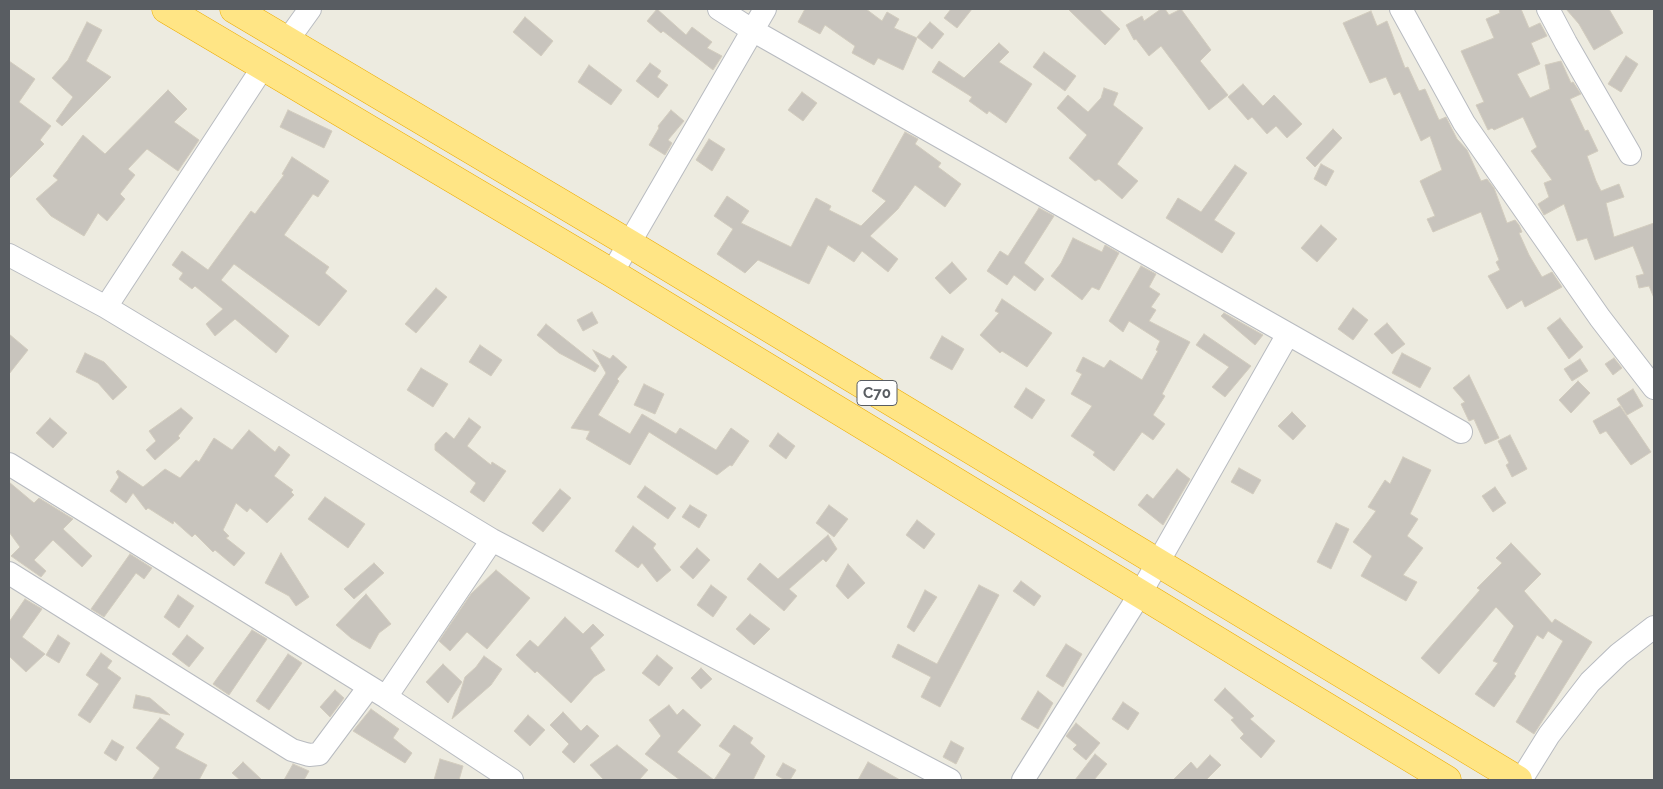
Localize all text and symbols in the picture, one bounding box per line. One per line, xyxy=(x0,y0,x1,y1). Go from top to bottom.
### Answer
road number: C70 xyxy=(857,380,897,406)

